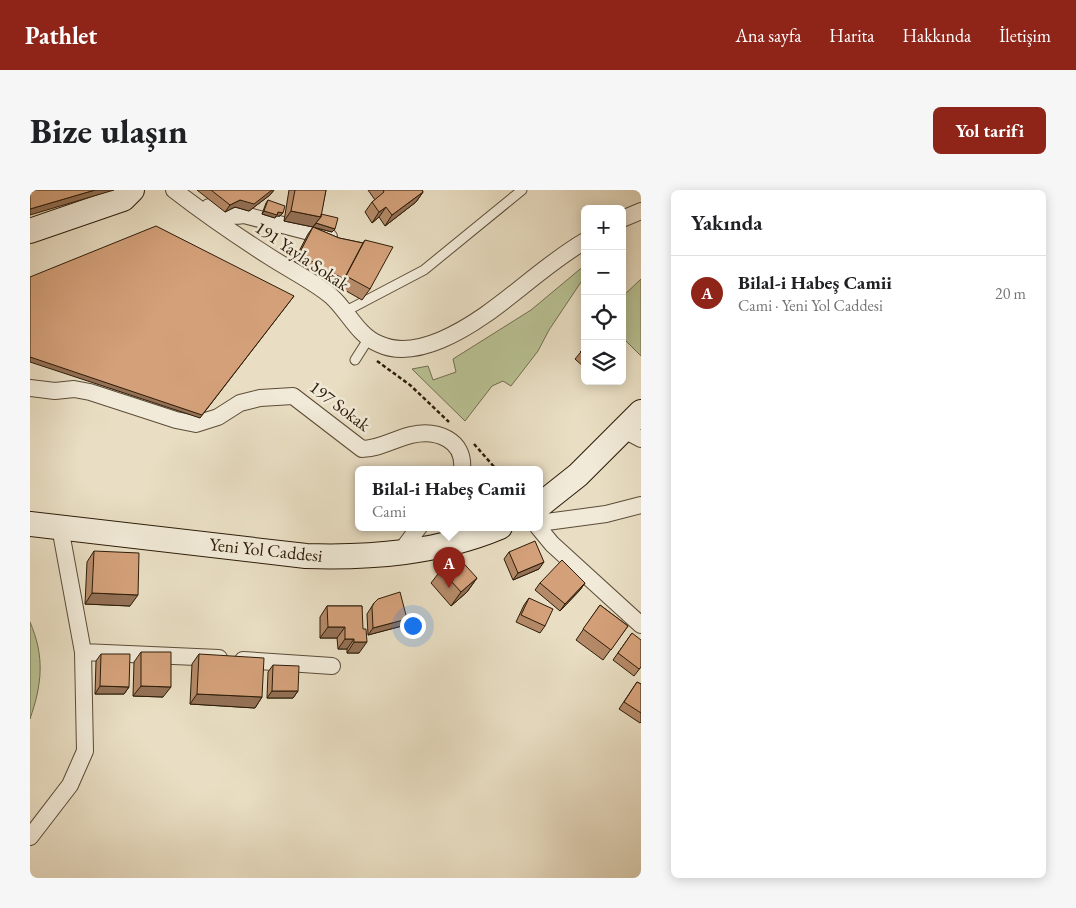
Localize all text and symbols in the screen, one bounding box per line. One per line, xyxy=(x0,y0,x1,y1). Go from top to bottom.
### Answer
text: Pathlet xyxy=(25,20,97,51)
text: Ana sayfa xyxy=(735,24,801,47)
text: Harita xyxy=(829,24,874,47)
text: Hakkında xyxy=(902,24,971,47)
text: İletişim xyxy=(999,24,1051,47)
button: Yol tarifi xyxy=(933,107,1046,154)
text: Bize ulaşın xyxy=(30,108,188,153)
map controls xyxy=(581,205,626,385)
button: + xyxy=(581,205,626,250)
text: Yakında xyxy=(691,209,762,236)
street label: 191 Yayla Sokak xyxy=(251,216,354,296)
button: − xyxy=(581,250,626,295)
text: Bilal-i Habeş Camii xyxy=(738,270,892,295)
text: A xyxy=(701,283,713,304)
text: 20 m xyxy=(995,283,1026,304)
button: locate xyxy=(581,295,626,340)
text: Cami · Yeni Yol Caddesi xyxy=(738,295,883,316)
button: layers xyxy=(581,340,626,385)
street label: 197 Sokak xyxy=(305,375,376,436)
popup xyxy=(355,466,543,531)
text: Bilal-i Habeş Camii xyxy=(372,476,526,501)
text: Cami xyxy=(372,501,406,522)
street label: Yeni Yol Caddesi xyxy=(208,532,324,567)
pin: A xyxy=(433,547,465,588)
your location xyxy=(400,613,426,639)

